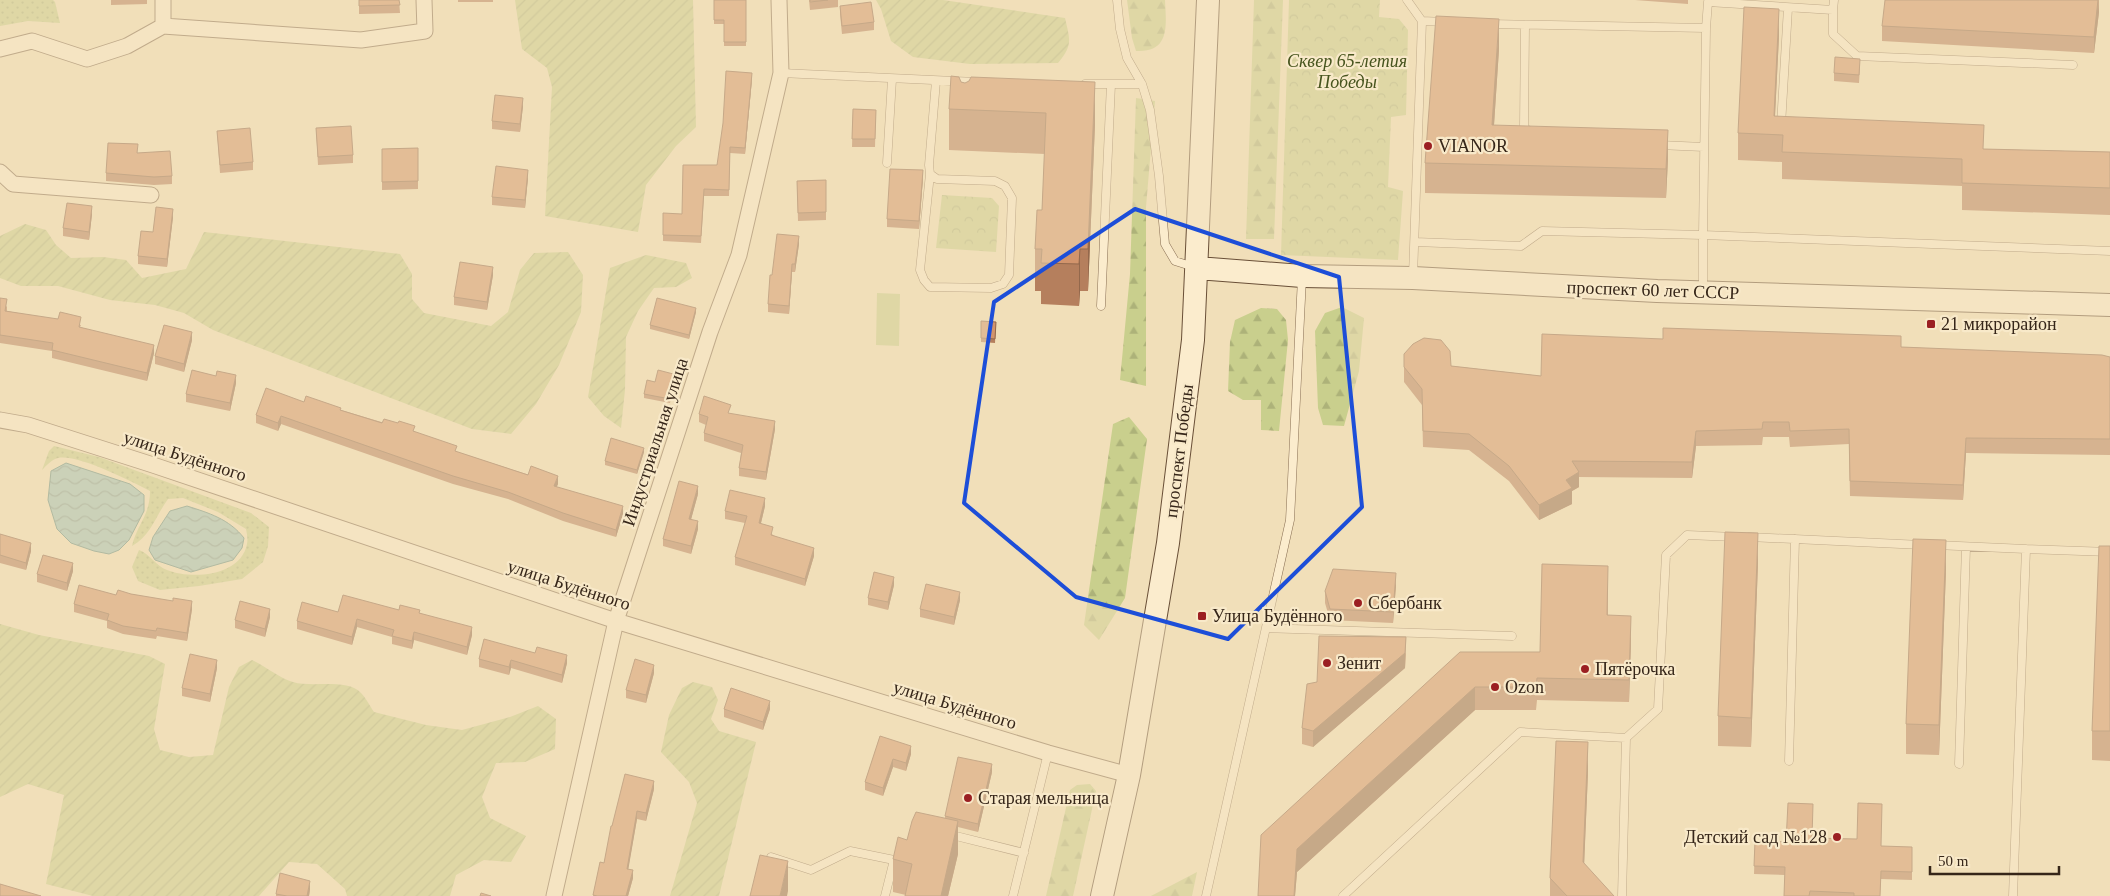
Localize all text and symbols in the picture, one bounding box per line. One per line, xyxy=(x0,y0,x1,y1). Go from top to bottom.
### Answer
park label: Сквер 65-летия Победы xyxy=(1287,51,1407,92)
place label: VIANOR xyxy=(1438,136,1508,156)
marker: VIANOR xyxy=(1422,140,1434,152)
street label: проспект 60 лет СССР xyxy=(1566,277,1740,303)
place label: 21 микрорайон xyxy=(1941,314,2057,334)
marker: 21 микрорайон xyxy=(1925,318,1937,330)
street label: Индустриальная улица xyxy=(618,355,692,529)
street label: проспект Победы xyxy=(1161,383,1197,519)
street label: улица Будённого xyxy=(121,427,249,485)
street label: улица Будённого xyxy=(505,556,633,614)
place label: Сбербанк xyxy=(1368,593,1442,613)
marker: Сбербанк xyxy=(1352,597,1364,609)
place label: Улица Будённого xyxy=(1212,606,1343,626)
marker: Улица Будённого xyxy=(1196,610,1208,622)
place label: Зенит xyxy=(1337,653,1381,673)
marker: Зенит xyxy=(1321,657,1333,669)
place label: Пятёрочка xyxy=(1595,659,1675,679)
marker: Пятёрочка xyxy=(1579,663,1591,675)
street label: улица Будённого xyxy=(891,677,1019,733)
place label: Ozon xyxy=(1505,677,1544,697)
marker: Ozon xyxy=(1489,681,1501,693)
place label: Старая мельница xyxy=(978,788,1109,808)
marker: Старая мельница xyxy=(962,792,974,804)
place label: Детский сад №128 xyxy=(1684,827,1827,847)
marker: Детский сад №128 xyxy=(1831,831,1843,843)
scale bar xyxy=(1930,844,2059,876)
text: 50 m xyxy=(1938,853,1969,869)

